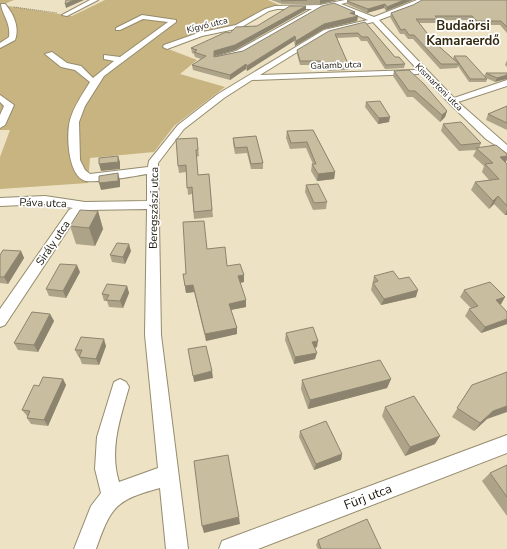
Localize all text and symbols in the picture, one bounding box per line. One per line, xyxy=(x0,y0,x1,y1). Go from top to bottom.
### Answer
street label: Kígyó utca xyxy=(185,14,229,36)
district label: Budaörsi Kamaraerdő xyxy=(426,17,500,50)
street label: Galamb utca xyxy=(310,58,362,72)
street label: Kismartoni utca xyxy=(413,61,466,114)
street label: Beregszászi utca xyxy=(146,167,162,249)
street label: Páva utca xyxy=(19,195,67,211)
street label: Sirály utca xyxy=(32,217,74,269)
street label: Fürj utca xyxy=(341,480,395,514)

